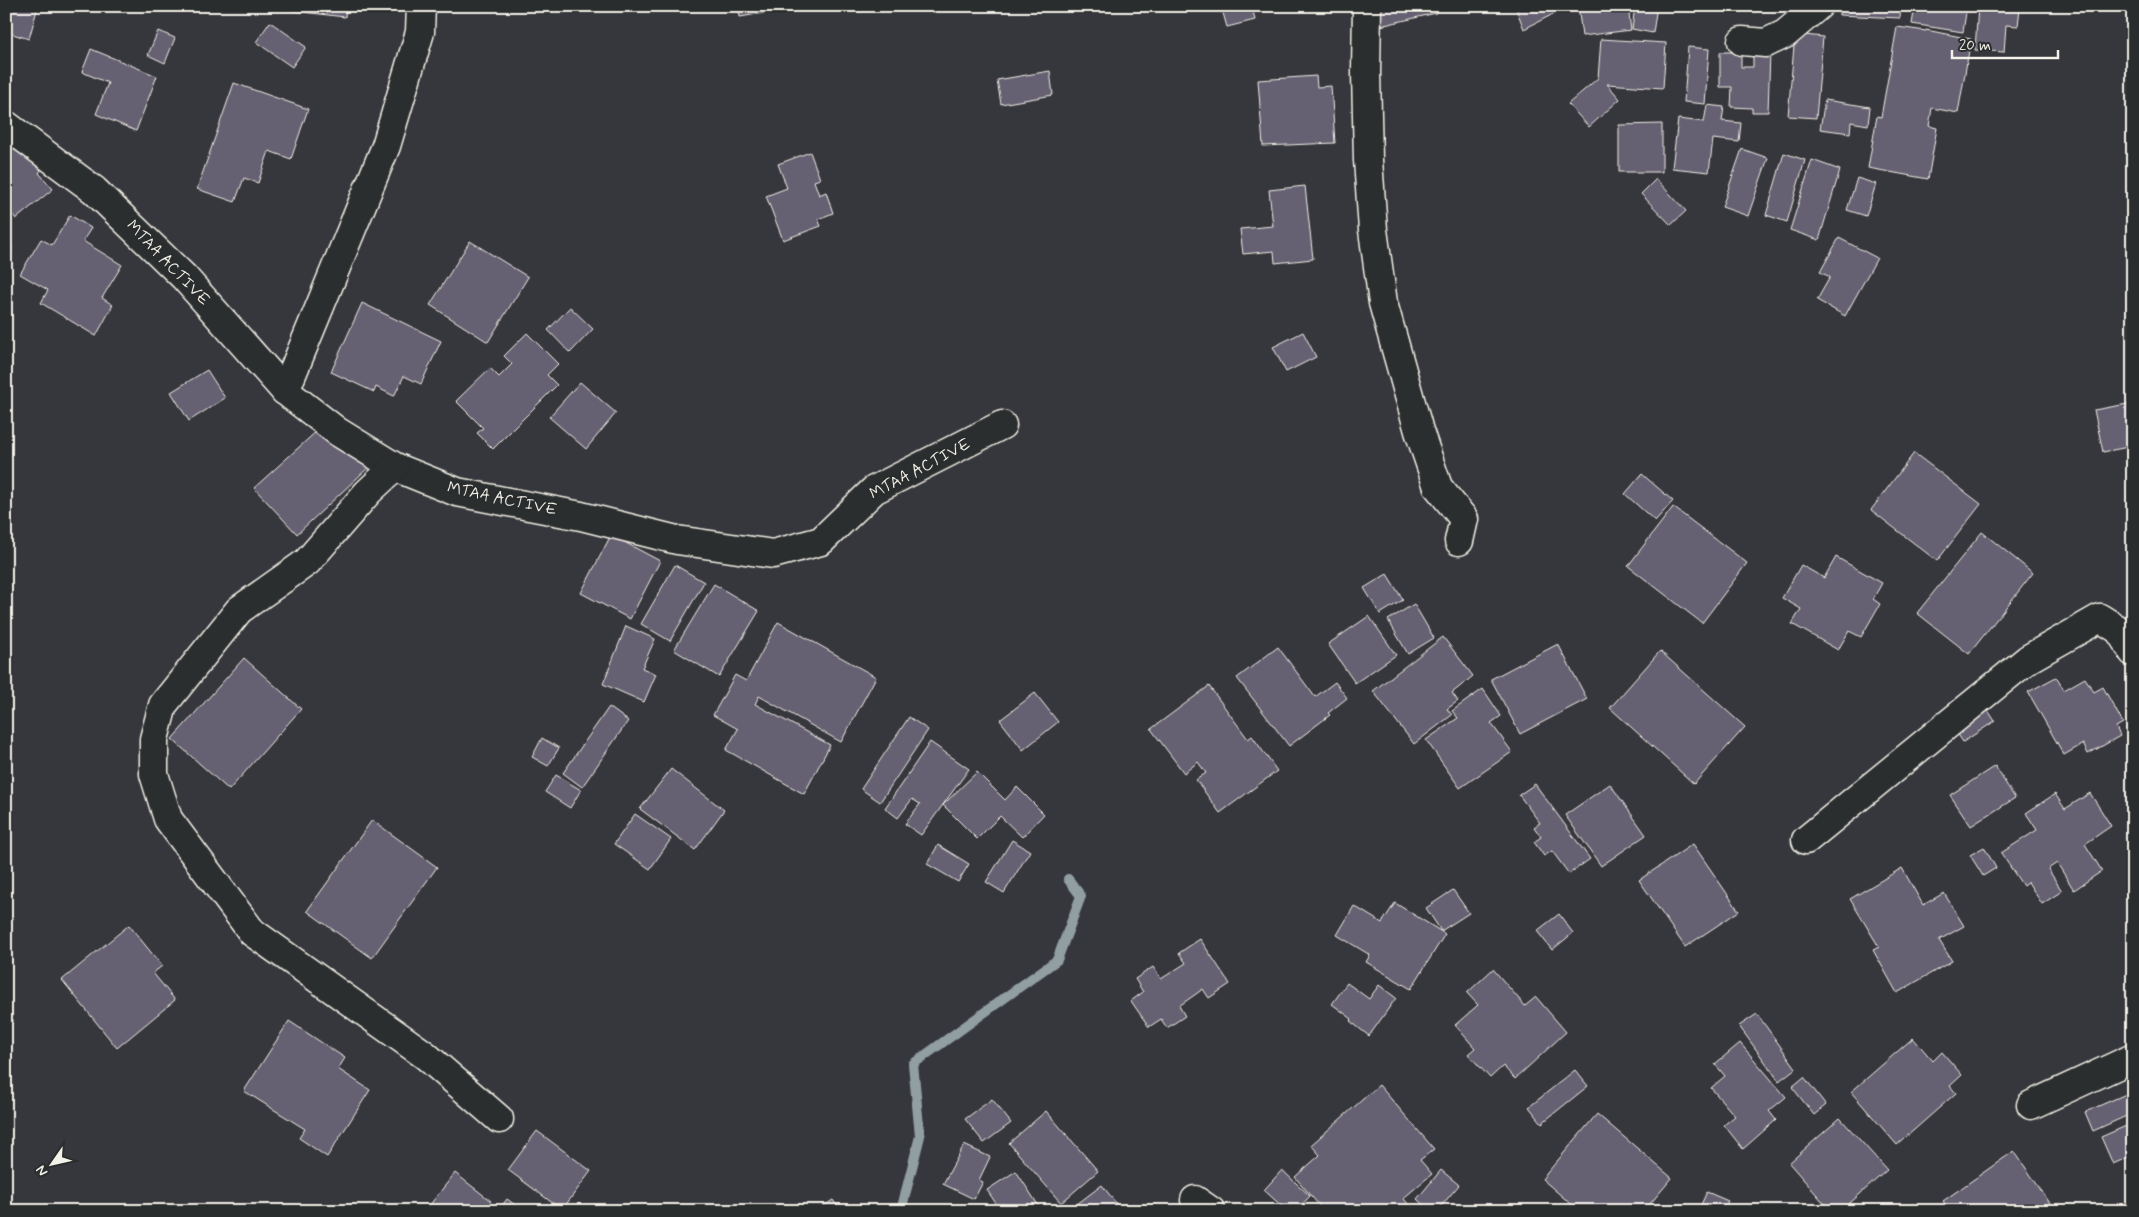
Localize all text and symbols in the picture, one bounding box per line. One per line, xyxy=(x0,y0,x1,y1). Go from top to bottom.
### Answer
scale bar xyxy=(1952,28,2058,60)
text: 20 m xyxy=(1959,36,1991,56)
street label: MTAA ACTIVE xyxy=(122,216,214,310)
street label: MTAA ACTIVE xyxy=(866,434,974,504)
street label: MTAA ACTIVE xyxy=(445,477,559,521)
north arrow xyxy=(28,1140,78,1190)
text: N xyxy=(32,1162,52,1180)

